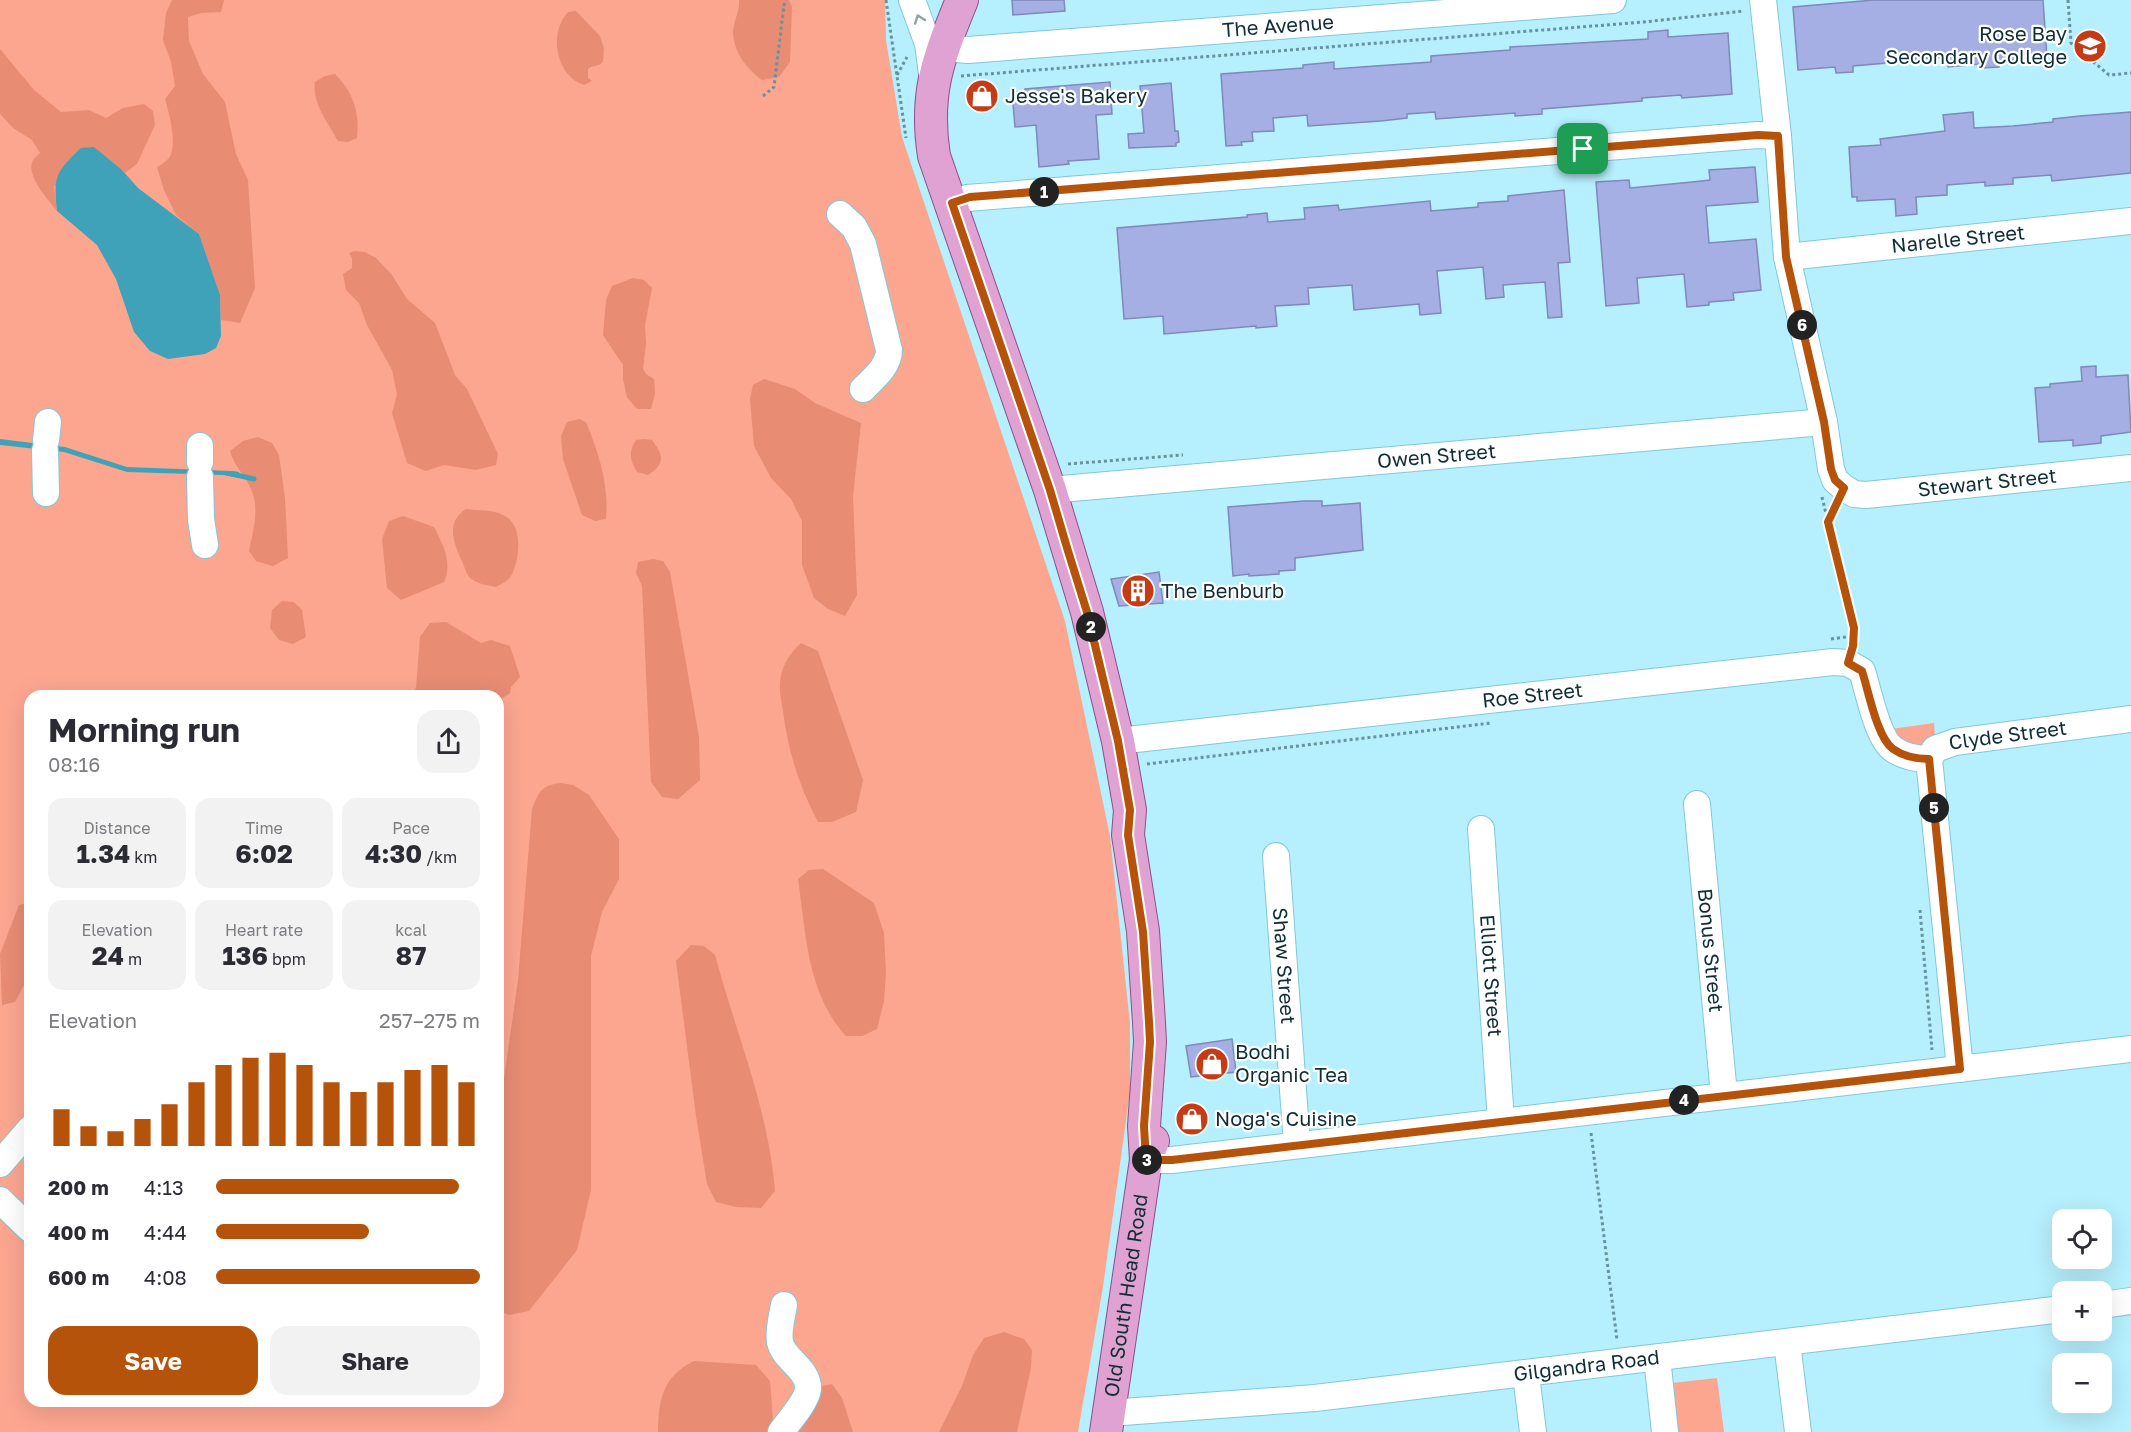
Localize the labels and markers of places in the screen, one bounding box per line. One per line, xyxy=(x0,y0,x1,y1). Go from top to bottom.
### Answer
place label: Rose Bay Secondary College xyxy=(1886,21,2067,68)
school or university icon: Rose Bay Secondary College xyxy=(2072,28,2108,64)
shop icon: Jesse's Bakery xyxy=(964,78,1000,114)
place label: Jesse's Bakery xyxy=(1005,83,1147,107)
pin xyxy=(1557,123,1608,174)
pin: 1 xyxy=(1029,177,1059,207)
pin: 6 xyxy=(1787,310,1817,340)
building icon: The Benburb xyxy=(1120,573,1156,609)
place label: The Benburb xyxy=(1161,578,1284,602)
pin: 2 xyxy=(1076,612,1106,642)
pin: 5 xyxy=(1919,793,1949,823)
place label: Bodhi Organic Tea xyxy=(1235,1039,1348,1086)
shop icon: Bodhi Organic Tea xyxy=(1194,1046,1230,1082)
pin: 4 xyxy=(1669,1085,1699,1115)
shop icon: Noga's Cuisine xyxy=(1174,1101,1210,1137)
place label: Noga's Cuisine xyxy=(1215,1106,1357,1130)
pin: 3 xyxy=(1132,1145,1162,1175)

